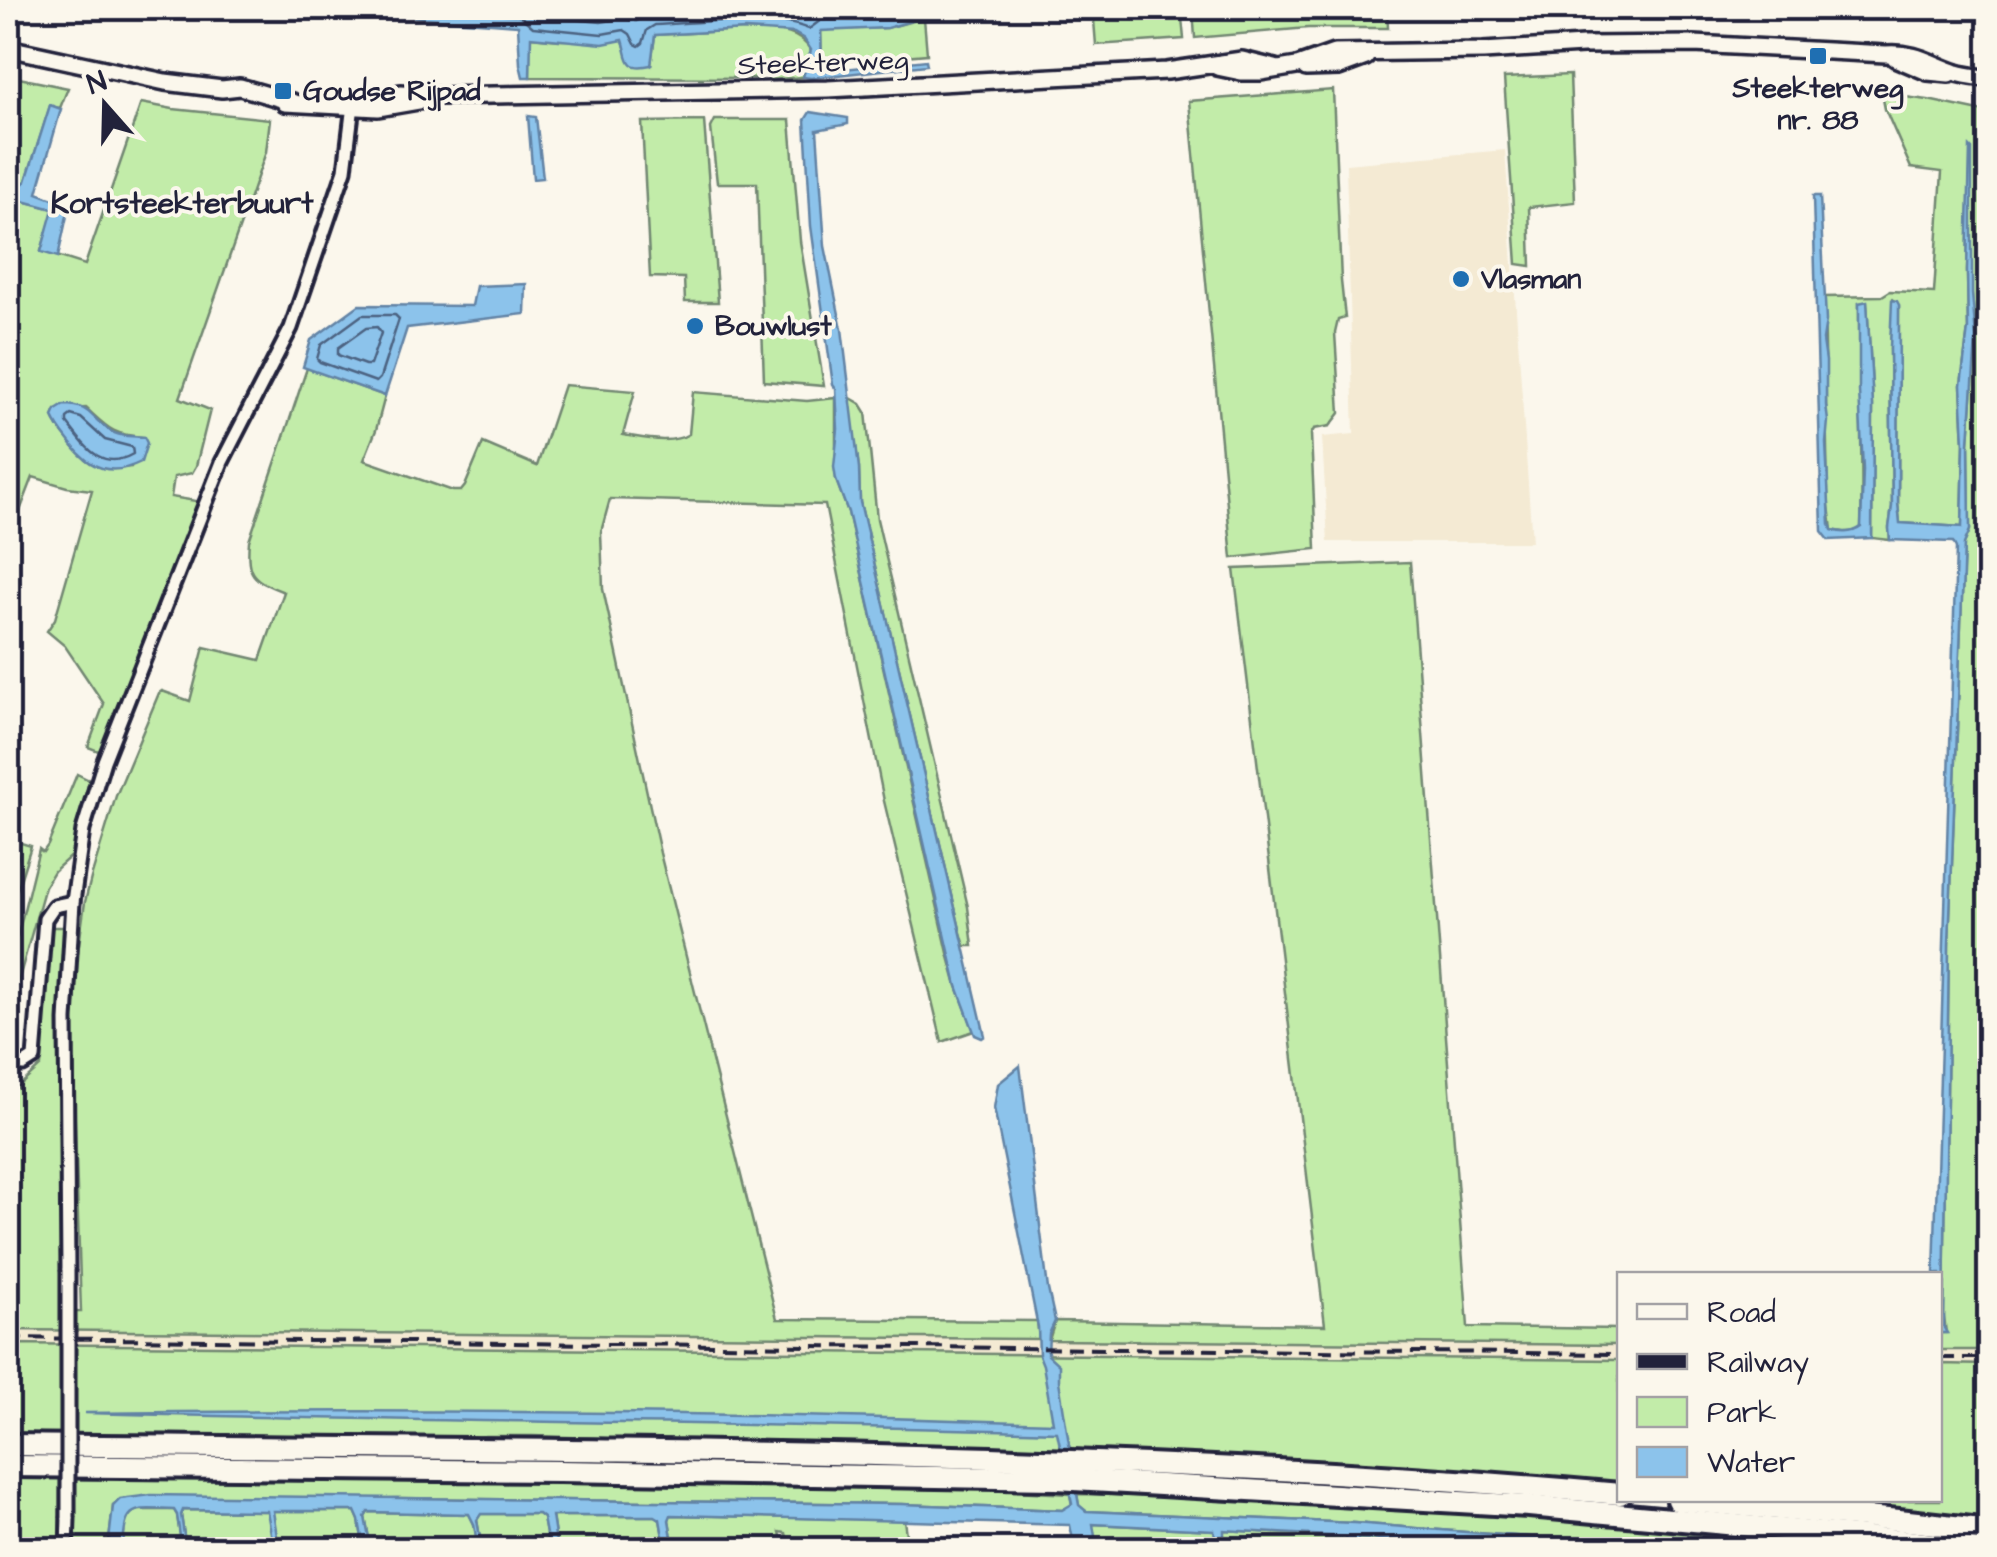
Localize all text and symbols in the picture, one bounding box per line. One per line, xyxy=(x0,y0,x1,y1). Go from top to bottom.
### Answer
street label: Steekterweg xyxy=(737,41,909,86)
marker: Steekterweg nr. 88 xyxy=(1807,45,1829,67)
north arrow xyxy=(55,55,155,155)
text: N xyxy=(82,61,112,104)
place label: Steekterweg nr. 88 xyxy=(1732,69,1904,140)
place label: Goudse Rijpad xyxy=(303,72,481,112)
marker: Goudse Rijpad xyxy=(272,80,294,102)
district label: Kortsteekterbuurt xyxy=(51,183,314,225)
place label: Vlasman xyxy=(1480,260,1581,299)
marker: Vlasman xyxy=(1450,268,1472,290)
place label: Bouwlust xyxy=(715,307,832,346)
marker: Bouwlust xyxy=(684,315,706,337)
legend xyxy=(1617,1272,1942,1502)
text: Road xyxy=(1707,1292,1776,1334)
text: Railway xyxy=(1707,1342,1809,1385)
text: Park xyxy=(1707,1392,1776,1434)
text: Water xyxy=(1707,1442,1795,1484)

